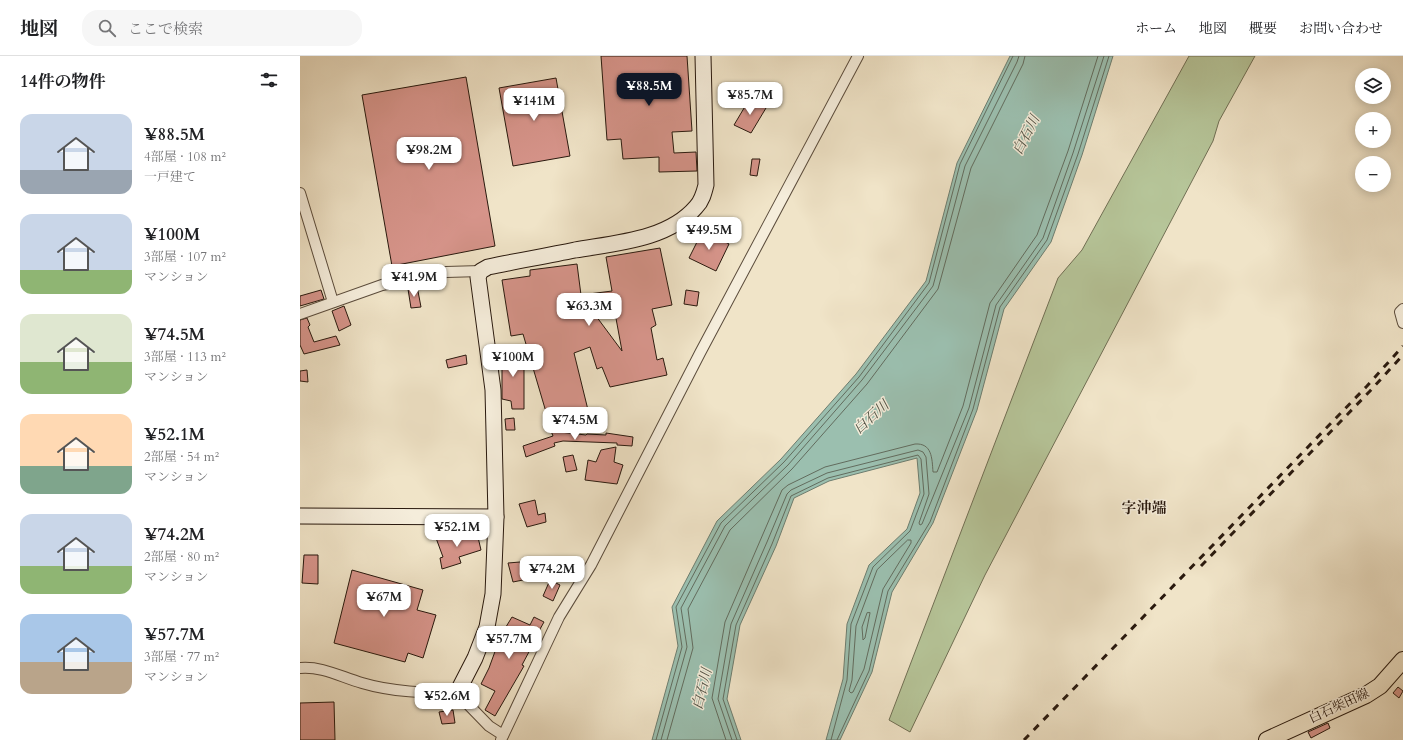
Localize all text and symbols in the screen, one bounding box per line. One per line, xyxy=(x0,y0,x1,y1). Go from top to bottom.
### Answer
search box xyxy=(82,10,362,46)
text: 地図 xyxy=(20,16,58,42)
icon: search xyxy=(96,17,118,39)
text: ここで検索 xyxy=(128,19,203,39)
text: ホーム xyxy=(1135,19,1177,38)
text: 地図 xyxy=(1199,19,1227,38)
text: 概要 xyxy=(1249,19,1277,38)
text: お問い合わせ xyxy=(1299,19,1383,38)
map controls xyxy=(1355,68,1391,192)
button: layers xyxy=(1355,68,1391,104)
icon: filters xyxy=(258,69,280,91)
text: 14件の物件 xyxy=(20,70,105,93)
pin: ¥88.5M xyxy=(616,73,682,107)
text: ¥88.5M xyxy=(626,77,672,95)
pin: ¥85.7M xyxy=(717,82,783,116)
text: ¥85.7M xyxy=(727,86,773,104)
pin: ¥141M xyxy=(506,88,562,122)
text: ¥141M xyxy=(513,92,555,110)
water label: 白石川 xyxy=(1008,110,1045,158)
button: + xyxy=(1355,112,1391,148)
text: ¥88.5M xyxy=(144,123,205,146)
icon: home xyxy=(52,130,100,178)
pin: ¥98.2M xyxy=(396,137,462,171)
text: ¥98.2M xyxy=(406,141,452,159)
text: 4部屋 · 108 m² xyxy=(144,148,226,166)
button: − xyxy=(1355,156,1391,192)
text: 一戸建て xyxy=(144,168,196,186)
pin: ¥49.5M xyxy=(676,217,742,251)
text: ¥49.5M xyxy=(686,221,732,239)
text: ¥100M xyxy=(144,223,200,246)
icon: home xyxy=(52,230,100,278)
text: 3部屋 · 107 m² xyxy=(144,248,226,266)
pin: ¥41.9M xyxy=(381,264,447,298)
text: マンション xyxy=(144,268,208,286)
text: ¥41.9M xyxy=(391,268,437,286)
pin: ¥63.3M xyxy=(556,293,622,327)
text: ¥63.3M xyxy=(566,297,612,315)
text: ¥74.5M xyxy=(144,323,205,346)
icon: home xyxy=(52,330,100,378)
pin: ¥100M xyxy=(485,344,541,378)
text: 3部屋 · 113 m² xyxy=(144,348,226,366)
text: ¥100M xyxy=(492,348,534,366)
text: マンション xyxy=(144,368,208,386)
water label: 白石川 xyxy=(849,395,894,438)
pin: ¥74.5M xyxy=(542,407,608,441)
text: ¥74.5M xyxy=(552,411,598,429)
text: ¥52.1M xyxy=(144,423,205,446)
icon: home xyxy=(52,430,100,478)
text: 2部屋 · 54 m² xyxy=(144,448,219,466)
text: マンション xyxy=(144,468,208,486)
district label: 字沖端 xyxy=(1121,498,1167,518)
pin: ¥52.1M xyxy=(424,514,490,548)
text: ¥52.1M xyxy=(434,518,480,536)
text: ¥74.2M xyxy=(144,523,205,546)
icon: home xyxy=(52,530,100,578)
text: 2部屋 · 80 m² xyxy=(144,548,219,566)
pin: ¥74.2M xyxy=(519,556,585,590)
text: ¥74.2M xyxy=(529,560,575,578)
text: マンション xyxy=(144,568,208,586)
pin: ¥67M xyxy=(360,584,408,618)
text: ¥67M xyxy=(366,588,402,606)
text: ¥57.7M xyxy=(144,623,205,646)
pin: ¥57.7M xyxy=(476,626,542,660)
icon: home xyxy=(52,630,100,678)
text: ¥57.7M xyxy=(486,630,532,648)
text: 3部屋 · 77 m² xyxy=(144,648,219,666)
water label: 白石川 xyxy=(688,664,717,712)
text: マンション xyxy=(144,668,208,686)
pin: ¥52.6M xyxy=(414,683,480,717)
street label: 白石柴田線 xyxy=(1306,684,1372,728)
text: ¥52.6M xyxy=(424,687,470,705)

